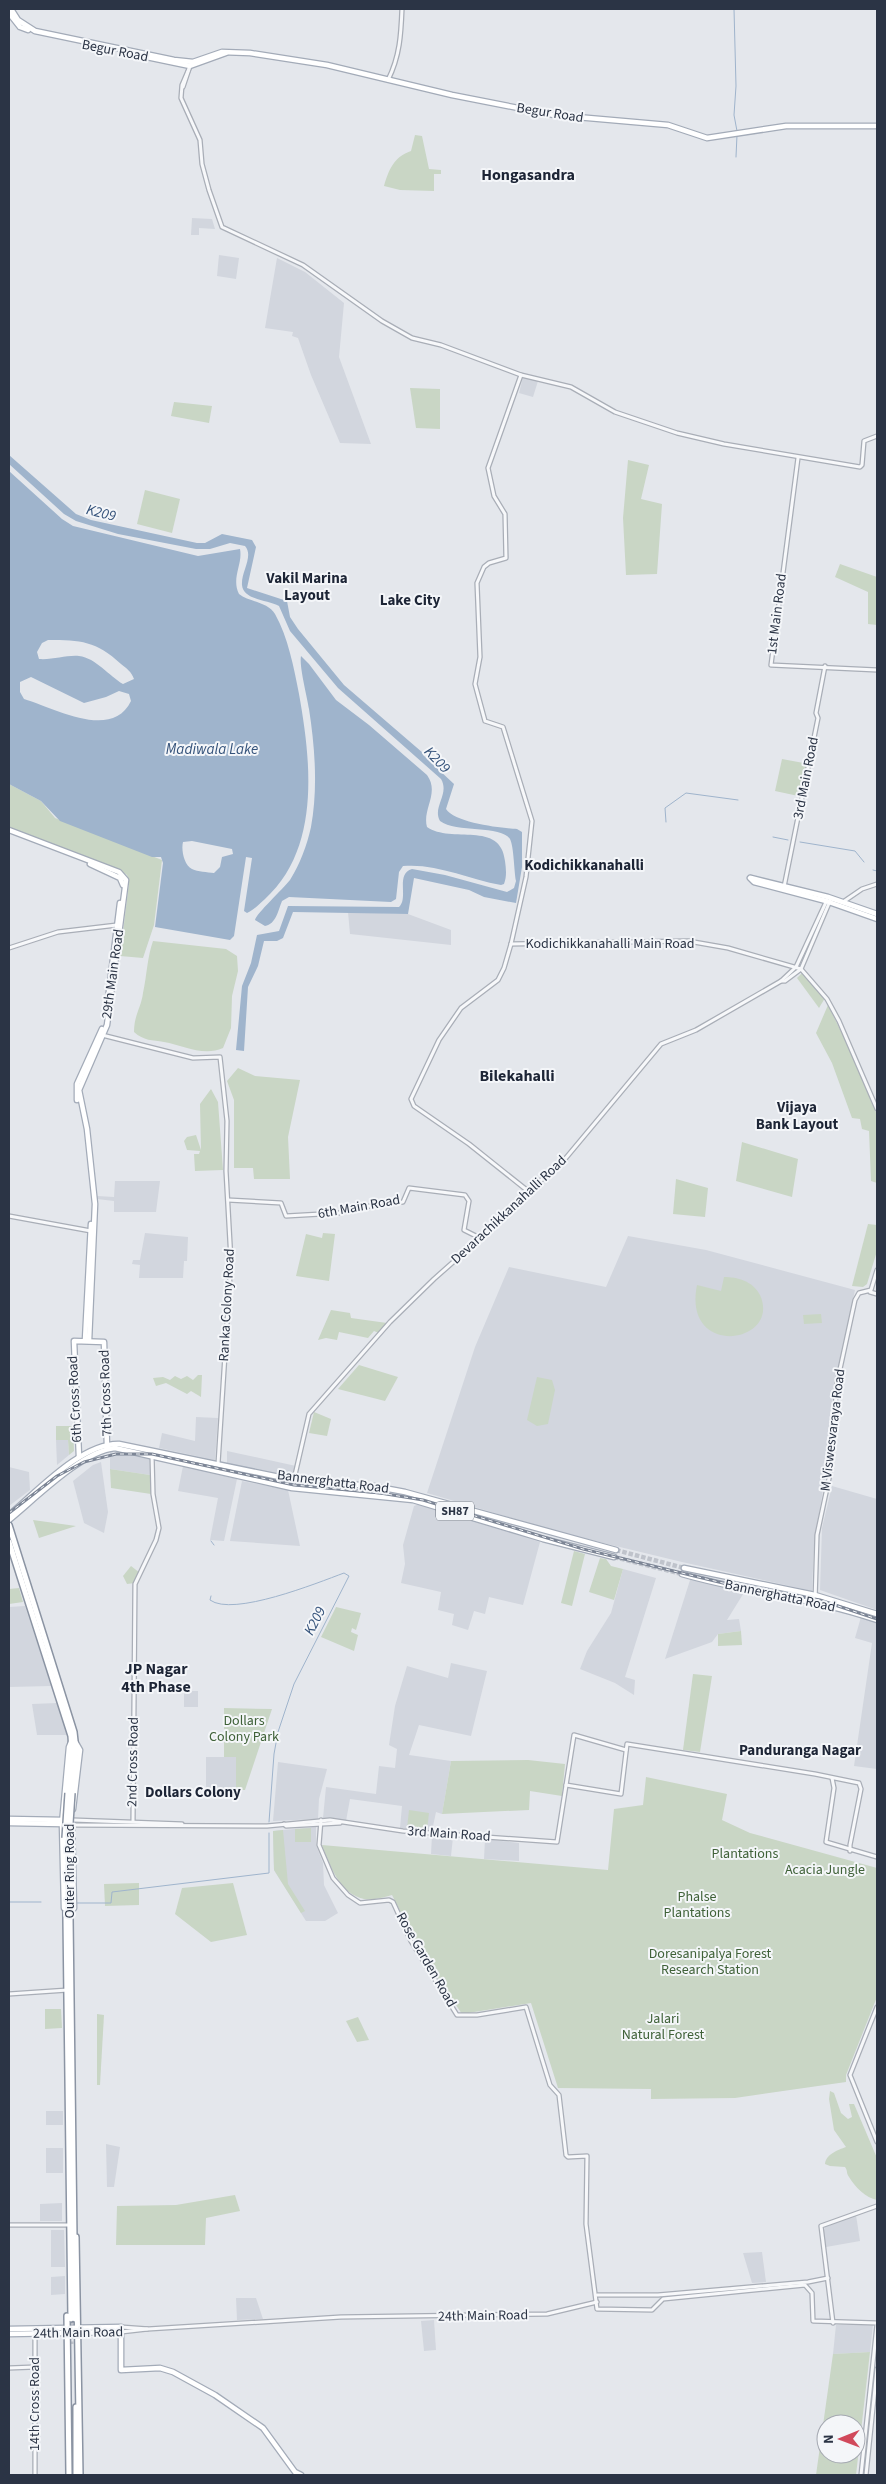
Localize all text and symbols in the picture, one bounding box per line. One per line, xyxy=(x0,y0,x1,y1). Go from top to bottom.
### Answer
street label: Begur Road xyxy=(80,35,150,67)
street label: Begur Road xyxy=(515,98,585,128)
district label: Hongasandra xyxy=(481,164,575,186)
water label: K209 xyxy=(84,499,118,527)
district label: Vakil Marina Layout xyxy=(265,568,348,606)
street label: 1st Main Road xyxy=(762,572,792,656)
district label: Lake City xyxy=(380,590,441,611)
street label: 3rd Main Road xyxy=(788,735,824,821)
water label: Madiwala Lake xyxy=(166,739,258,760)
water label: K209 xyxy=(419,742,455,778)
district label: Kodichikkanahalli xyxy=(524,855,644,876)
street label: 29th Main Road xyxy=(97,928,129,1020)
street label: Kodichikkanahalli Main Road xyxy=(526,934,694,954)
district label: Bilekahalli xyxy=(479,1065,555,1087)
district label: Vijaya Bank Layout xyxy=(756,1097,839,1135)
street label: Devarachikkanahalli Road xyxy=(447,1151,571,1269)
street label: 6th Main Road xyxy=(316,1190,402,1224)
street label: Ranka Colony Road xyxy=(214,1248,240,1362)
street label: 7th Cross Road xyxy=(94,1349,118,1437)
street label: 6th Cross Road xyxy=(63,1355,87,1443)
street label: M Viswesvaraya Road xyxy=(816,1368,850,1492)
street label: Bannerghatta Road xyxy=(276,1465,390,1499)
road number: SH87 xyxy=(436,1502,474,1520)
street label: Bannerghatta Road xyxy=(723,1575,837,1617)
water label: K209 xyxy=(299,1603,331,1639)
district label: JP Nagar 4th Phase xyxy=(121,1658,191,1698)
park label: Dollars Colony Park xyxy=(209,1711,279,1747)
street label: 2nd Cross Road xyxy=(122,1717,144,1807)
district label: Panduranga Nagar xyxy=(739,1740,861,1761)
district label: Dollars Colony xyxy=(145,1782,241,1803)
street label: 3rd Main Road xyxy=(407,1821,491,1847)
street label: Outer Ring Road xyxy=(60,1823,80,1919)
park label: Plantations xyxy=(712,1844,779,1864)
park label: Acacia Jungle xyxy=(785,1860,865,1880)
park label: Phalse Plantations xyxy=(664,1887,731,1923)
street label: Rose Garden Road xyxy=(391,1909,461,2011)
park label: Doresanipalya Forest Research Station xyxy=(649,1944,772,1980)
park label: Jalari Natural Forest xyxy=(622,2009,705,2045)
street label: 24th Main Road xyxy=(438,2305,528,2327)
street label: 24th Main Road xyxy=(33,2322,123,2344)
street label: 14th Cross Road xyxy=(25,2357,45,2451)
north arrow xyxy=(816,2414,866,2464)
text: N xyxy=(819,2434,839,2444)

